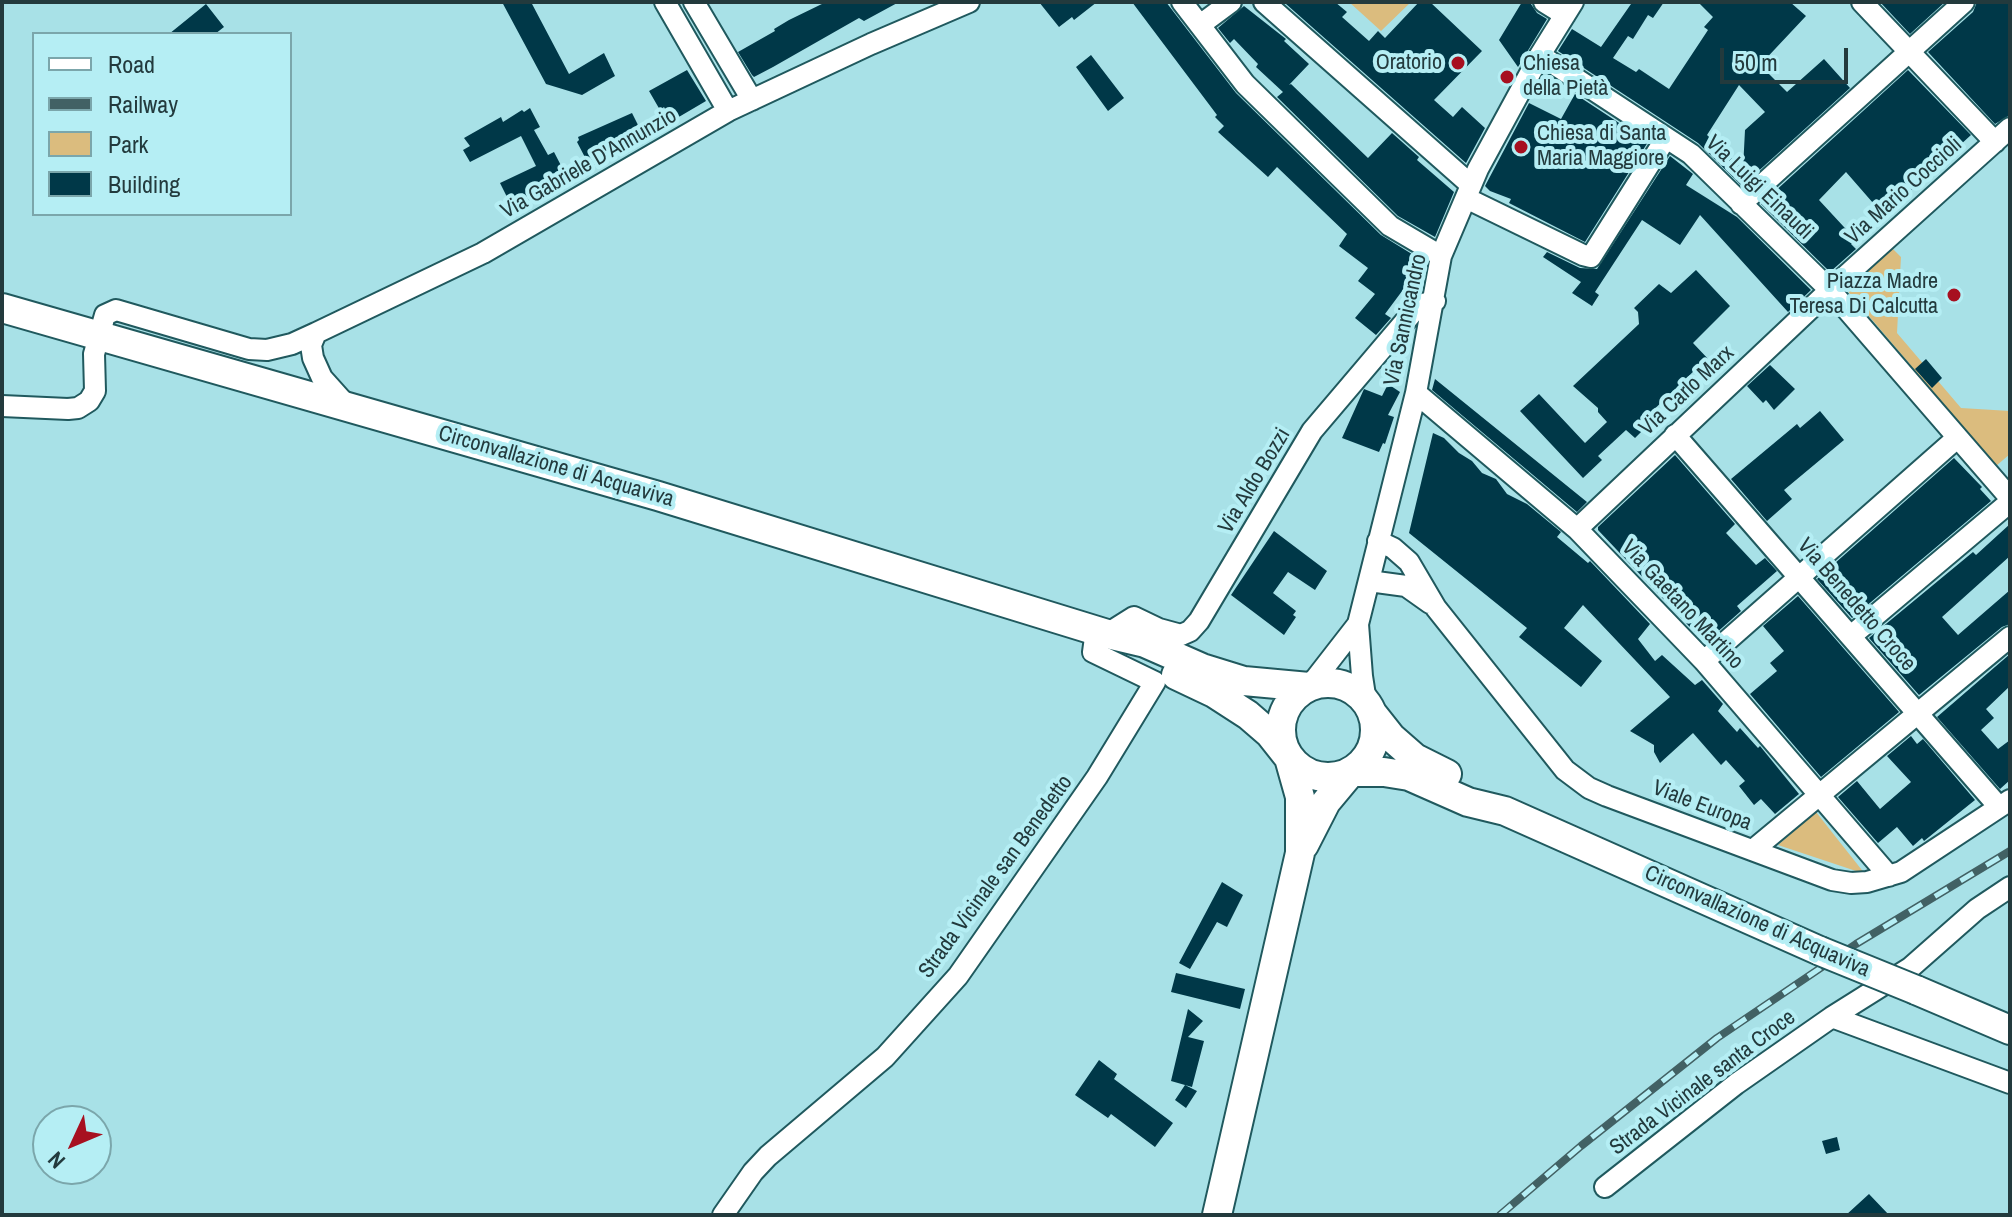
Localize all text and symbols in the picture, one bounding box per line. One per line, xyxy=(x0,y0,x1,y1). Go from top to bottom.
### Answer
legend xyxy=(32,32,292,216)
scale bar xyxy=(1724,32,1852,82)
text: 50 m xyxy=(1734,46,1778,78)
text: Road xyxy=(108,48,155,80)
place label: Oratorio xyxy=(1376,50,1442,76)
place label: Chiesa della Pietà xyxy=(1523,51,1608,102)
marker: Oratorio xyxy=(1449,54,1467,72)
marker: Chiesa della Pietà xyxy=(1498,68,1516,86)
text: Railway xyxy=(108,88,178,120)
street label: Via Gabriele D'Annunzio xyxy=(496,103,682,225)
place label: Chiesa di Santa Maria Maggiore xyxy=(1537,121,1666,172)
text: Park xyxy=(108,128,148,160)
street label: Via Luigi Einaudi xyxy=(1700,130,1818,246)
street label: Via Mario Coccioli xyxy=(1840,132,1968,250)
marker: Chiesa di Santa Maria Maggiore xyxy=(1512,138,1530,156)
text: Building xyxy=(108,168,180,200)
street label: Via Sannicandro xyxy=(1379,252,1433,388)
place label: Piazza Madre Teresa Di Calcutta xyxy=(1790,269,1938,320)
marker: Piazza Madre Teresa Di Calcutta xyxy=(1945,286,1963,304)
street label: Via Carlo Marx xyxy=(1634,340,1740,442)
street label: Circonvallazione di Acquaviva xyxy=(435,421,677,513)
street label: Via Aldo Bozzi xyxy=(1213,424,1297,538)
street label: Via Benedetto Croce xyxy=(1791,533,1921,677)
street label: Via Gaetano Martino xyxy=(1615,535,1749,675)
street label: Strada Vicinale san Benedetto xyxy=(913,770,1079,984)
street label: Viale Europa xyxy=(1649,775,1755,837)
street label: Circonvallazione di Acquaviva xyxy=(1640,860,1874,984)
street label: Strada Vicinale santa Croce xyxy=(1605,1005,1801,1161)
north arrow xyxy=(32,1105,112,1185)
text: N xyxy=(41,1145,71,1175)

